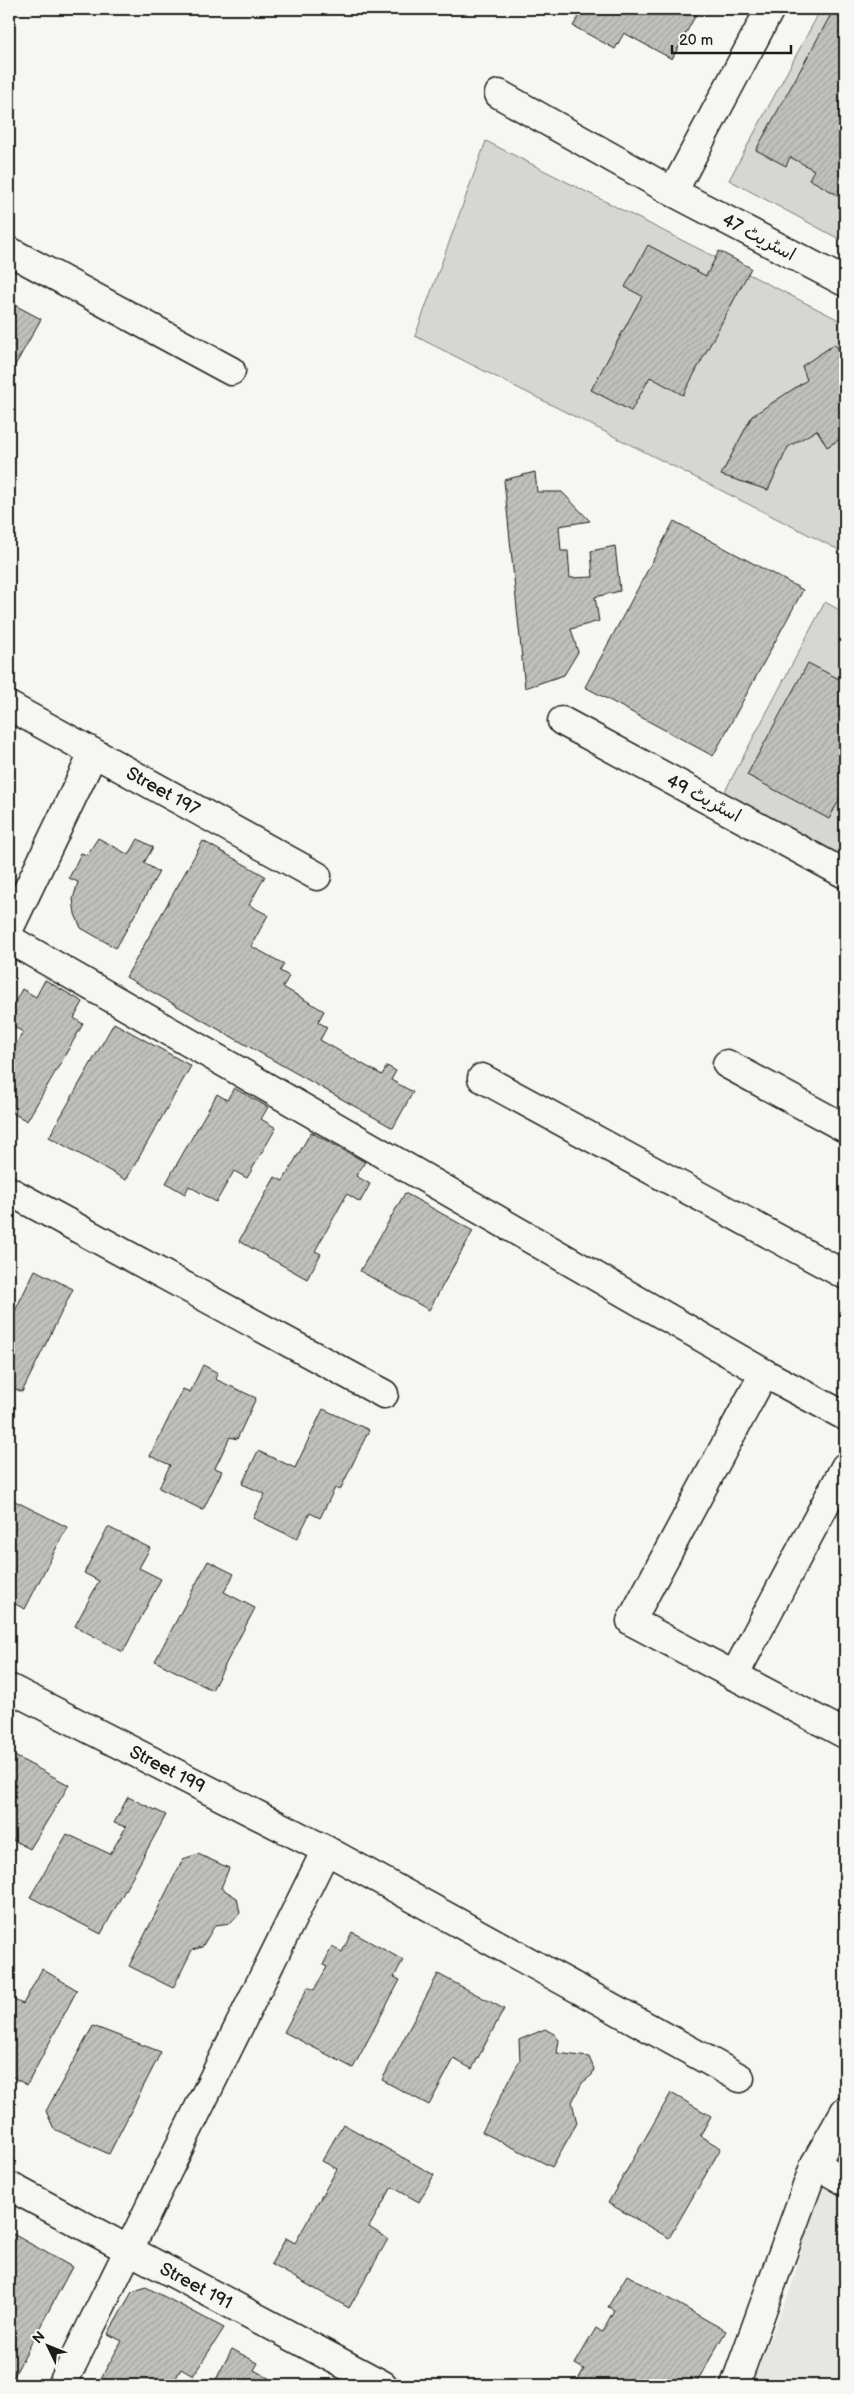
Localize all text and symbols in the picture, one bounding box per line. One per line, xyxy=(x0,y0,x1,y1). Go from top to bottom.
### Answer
scale bar xyxy=(672,22,790,54)
text: 20 m xyxy=(679,31,713,50)
street label: اسٹریٹ 47 xyxy=(719,209,799,265)
street label: Street 197 xyxy=(123,763,203,820)
street label: اسٹریٹ 49 xyxy=(663,770,745,827)
street label: Street 199 xyxy=(126,1741,209,1797)
street label: Street 191 xyxy=(156,2258,236,2314)
north arrow xyxy=(22,2322,72,2372)
text: N xyxy=(29,2328,49,2347)

